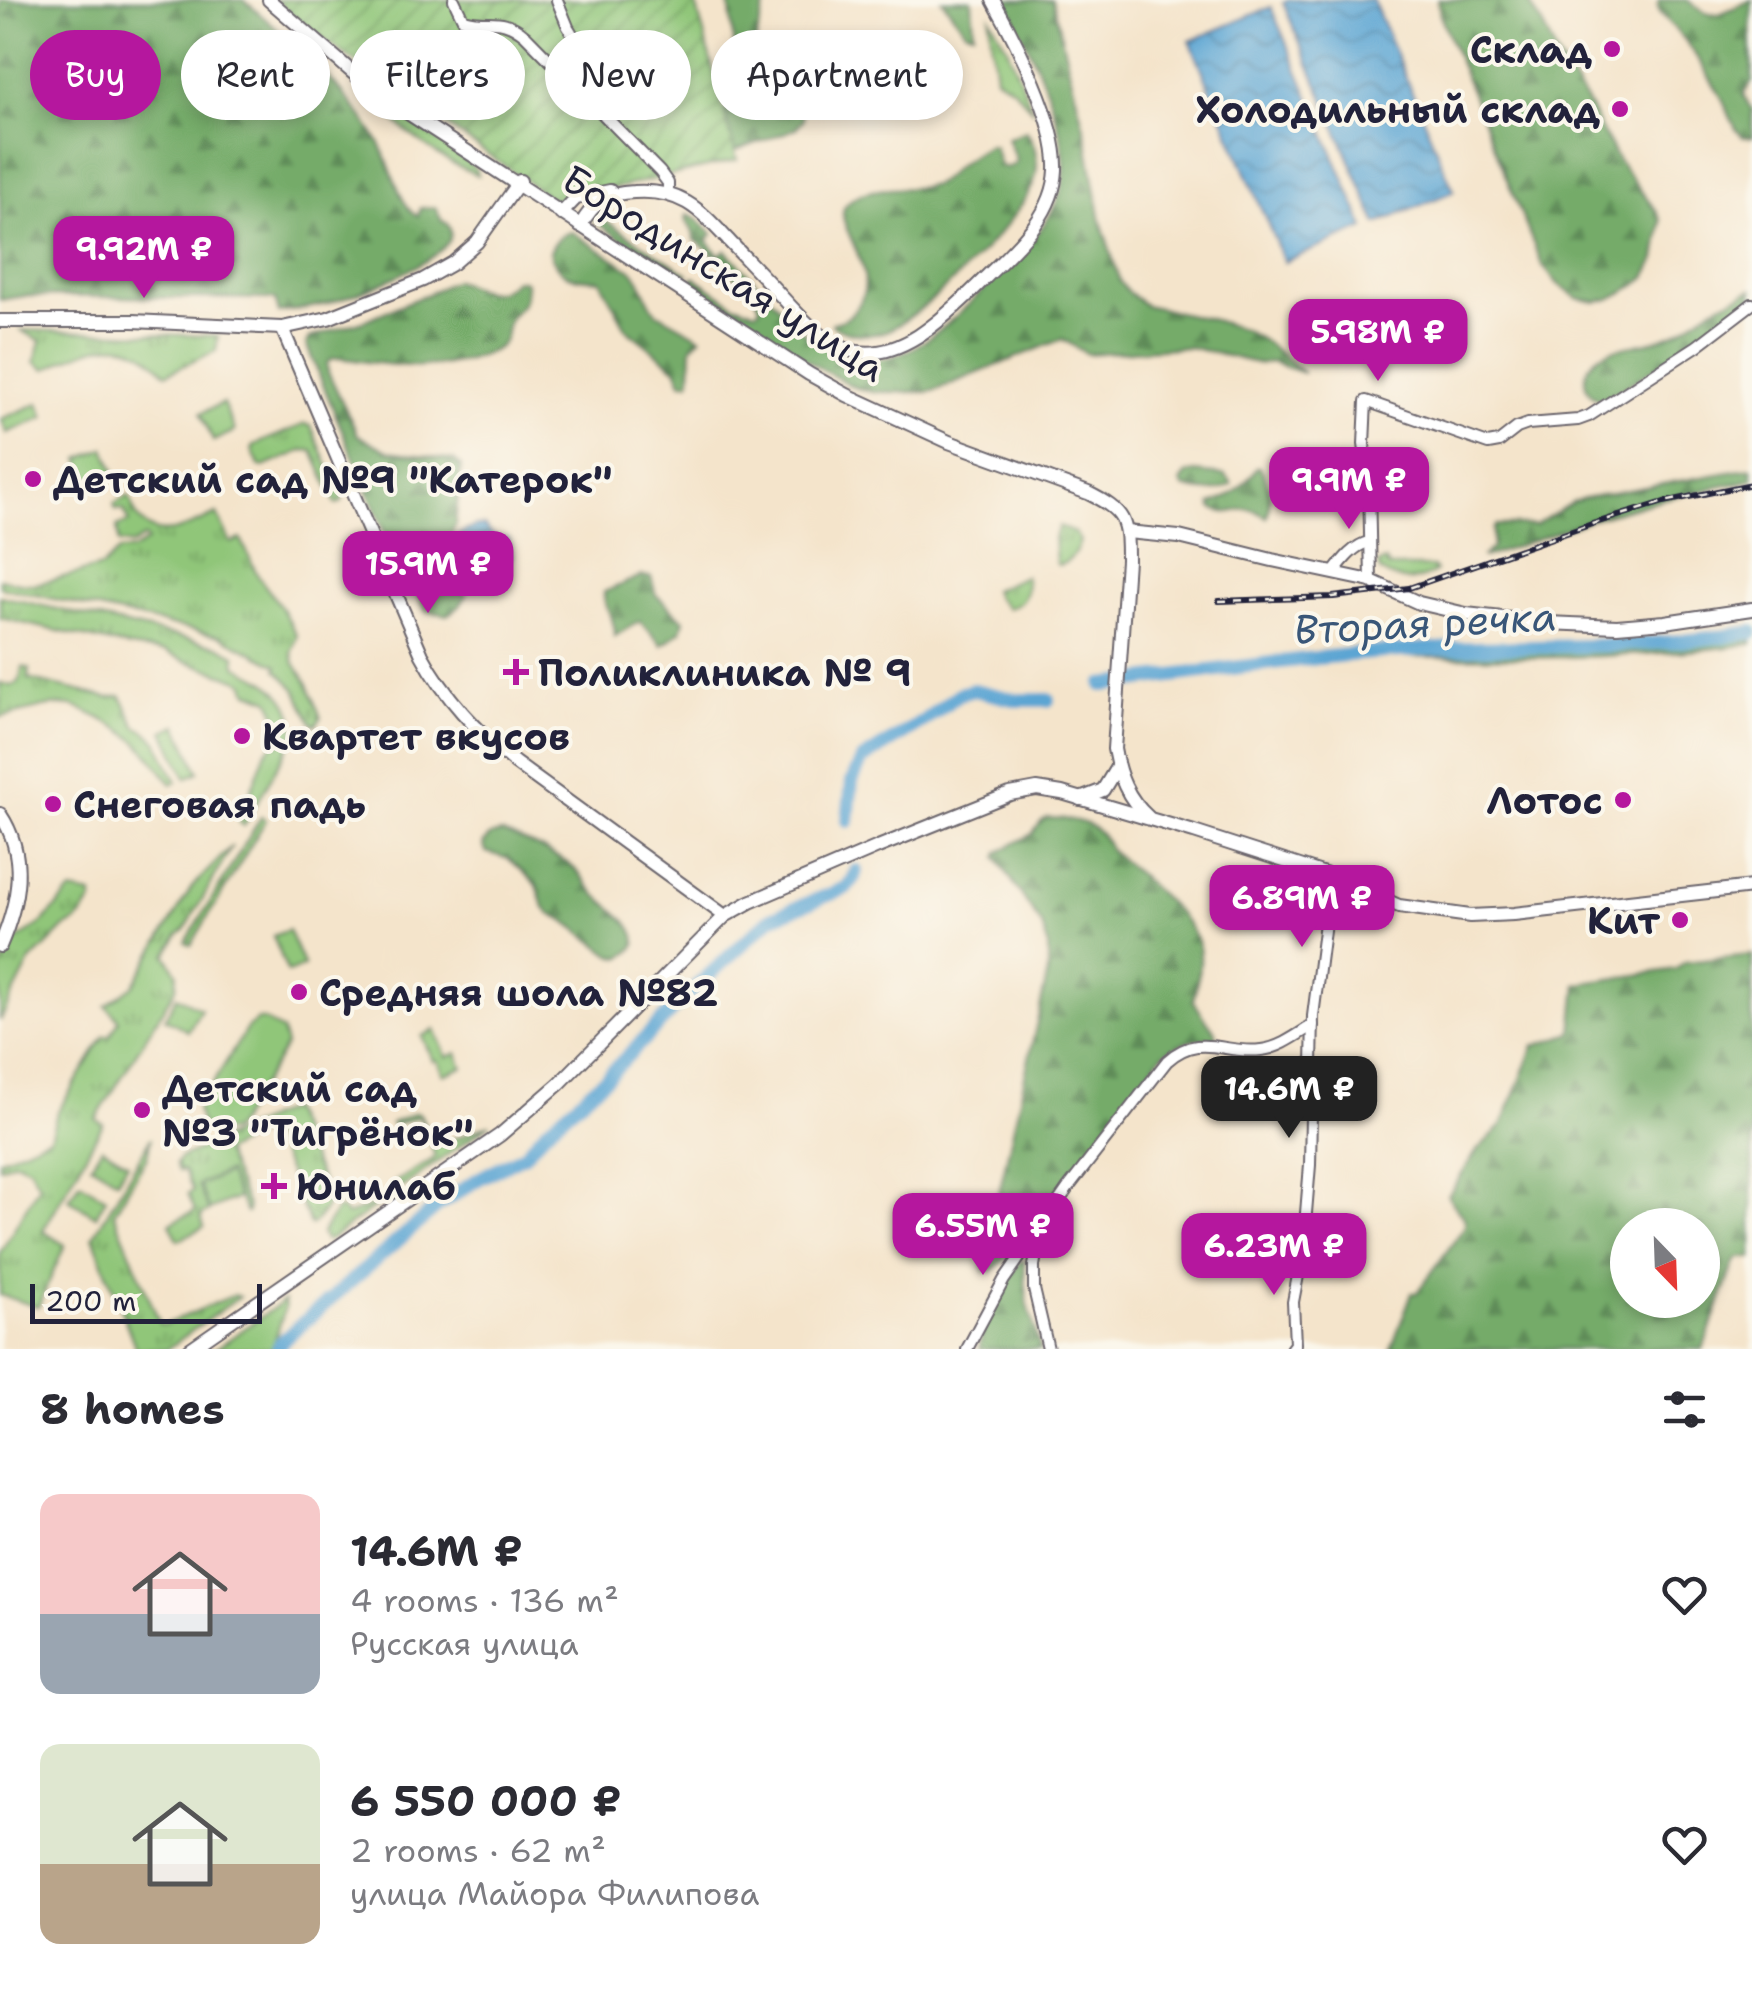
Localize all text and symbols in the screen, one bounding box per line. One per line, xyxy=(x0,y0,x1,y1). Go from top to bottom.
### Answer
place label: Склад xyxy=(1470,24,1592,75)
chip: Buy xyxy=(30,30,161,120)
chip: Rent xyxy=(181,30,330,120)
chip: Filters xyxy=(350,30,525,120)
chip: New xyxy=(545,30,691,120)
chip: Apartment xyxy=(711,30,963,120)
marker: Склад xyxy=(1601,38,1623,60)
place label: Холодильный склад xyxy=(1196,84,1600,135)
marker: Холодильный склад xyxy=(1609,98,1631,120)
street label: Бородинская улица xyxy=(553,153,895,393)
pin: 9.92M ₽ xyxy=(52,216,236,301)
text: 9.92M ₽ xyxy=(75,227,213,270)
pin: 5.98M ₽ xyxy=(1286,299,1470,384)
text: 5.98M ₽ xyxy=(1310,310,1446,353)
pin: 9.9M ₽ xyxy=(1268,447,1430,532)
place label: Детский сад №9 "Катерок" xyxy=(53,454,612,505)
text: 9.9M ₽ xyxy=(1291,458,1407,501)
marker: Детский сад №9 "Катерок" xyxy=(22,468,44,490)
pin: 15.9M ₽ xyxy=(336,531,520,616)
text: 15.9M ₽ xyxy=(364,542,492,585)
water label: Вторая речка xyxy=(1292,589,1558,657)
place label: Поликлиника № 9 xyxy=(538,647,912,698)
marker: Поликлиника № 9 xyxy=(503,659,529,685)
place label: Квартет вкусов xyxy=(262,711,570,762)
marker: Квартет вкусов xyxy=(231,725,253,747)
place label: Лотос xyxy=(1486,775,1603,826)
place label: Снеговая падь xyxy=(73,779,366,830)
marker: Лотос xyxy=(1612,789,1634,811)
marker: Снеговая падь xyxy=(42,793,64,815)
pin: 6.89M ₽ xyxy=(1210,865,1394,950)
text: 6.89M ₽ xyxy=(1232,876,1372,919)
place label: Кит xyxy=(1587,895,1660,946)
marker: Кит xyxy=(1669,909,1691,931)
place label: Средняя шола №82 xyxy=(319,967,718,1018)
marker: Средняя шола №82 xyxy=(288,981,310,1003)
pin: 14.6M ₽ xyxy=(1197,1056,1381,1141)
place label: Детский сад №3 "Тигрёнок" xyxy=(162,1063,474,1158)
text: 14.6M ₽ xyxy=(1223,1067,1355,1110)
marker: Детский сад №3 "Тигрёнок" xyxy=(131,1099,153,1121)
place label: Юнилаб xyxy=(296,1161,455,1212)
marker: Юнилаб xyxy=(261,1173,287,1199)
pin: 6.55M ₽ xyxy=(891,1193,1075,1278)
text: 6.55M ₽ xyxy=(915,1204,1051,1247)
north arrow xyxy=(1610,1208,1720,1318)
map controls xyxy=(1610,1208,1720,1318)
pin: 6.23M ₽ xyxy=(1182,1213,1366,1298)
text: 6.23M ₽ xyxy=(1203,1224,1345,1267)
scale bar xyxy=(30,1279,262,1324)
text: 200 m xyxy=(45,1282,136,1320)
text: 8 homes xyxy=(40,1381,225,1437)
icon: filters xyxy=(1657,1382,1712,1437)
text: 14.6M ₽ xyxy=(350,1523,523,1579)
icon: home xyxy=(120,1534,240,1654)
icon: heart xyxy=(1657,1567,1712,1622)
text: 4 rooms · 136 m² xyxy=(350,1579,619,1622)
text: Русская улица xyxy=(350,1622,579,1665)
text: 6 550 000 ₽ xyxy=(350,1773,622,1829)
icon: home xyxy=(120,1784,240,1904)
icon: heart xyxy=(1657,1817,1712,1872)
text: 2 rooms · 62 m² xyxy=(350,1829,606,1872)
text: улица Майора Филипова xyxy=(350,1872,759,1915)

